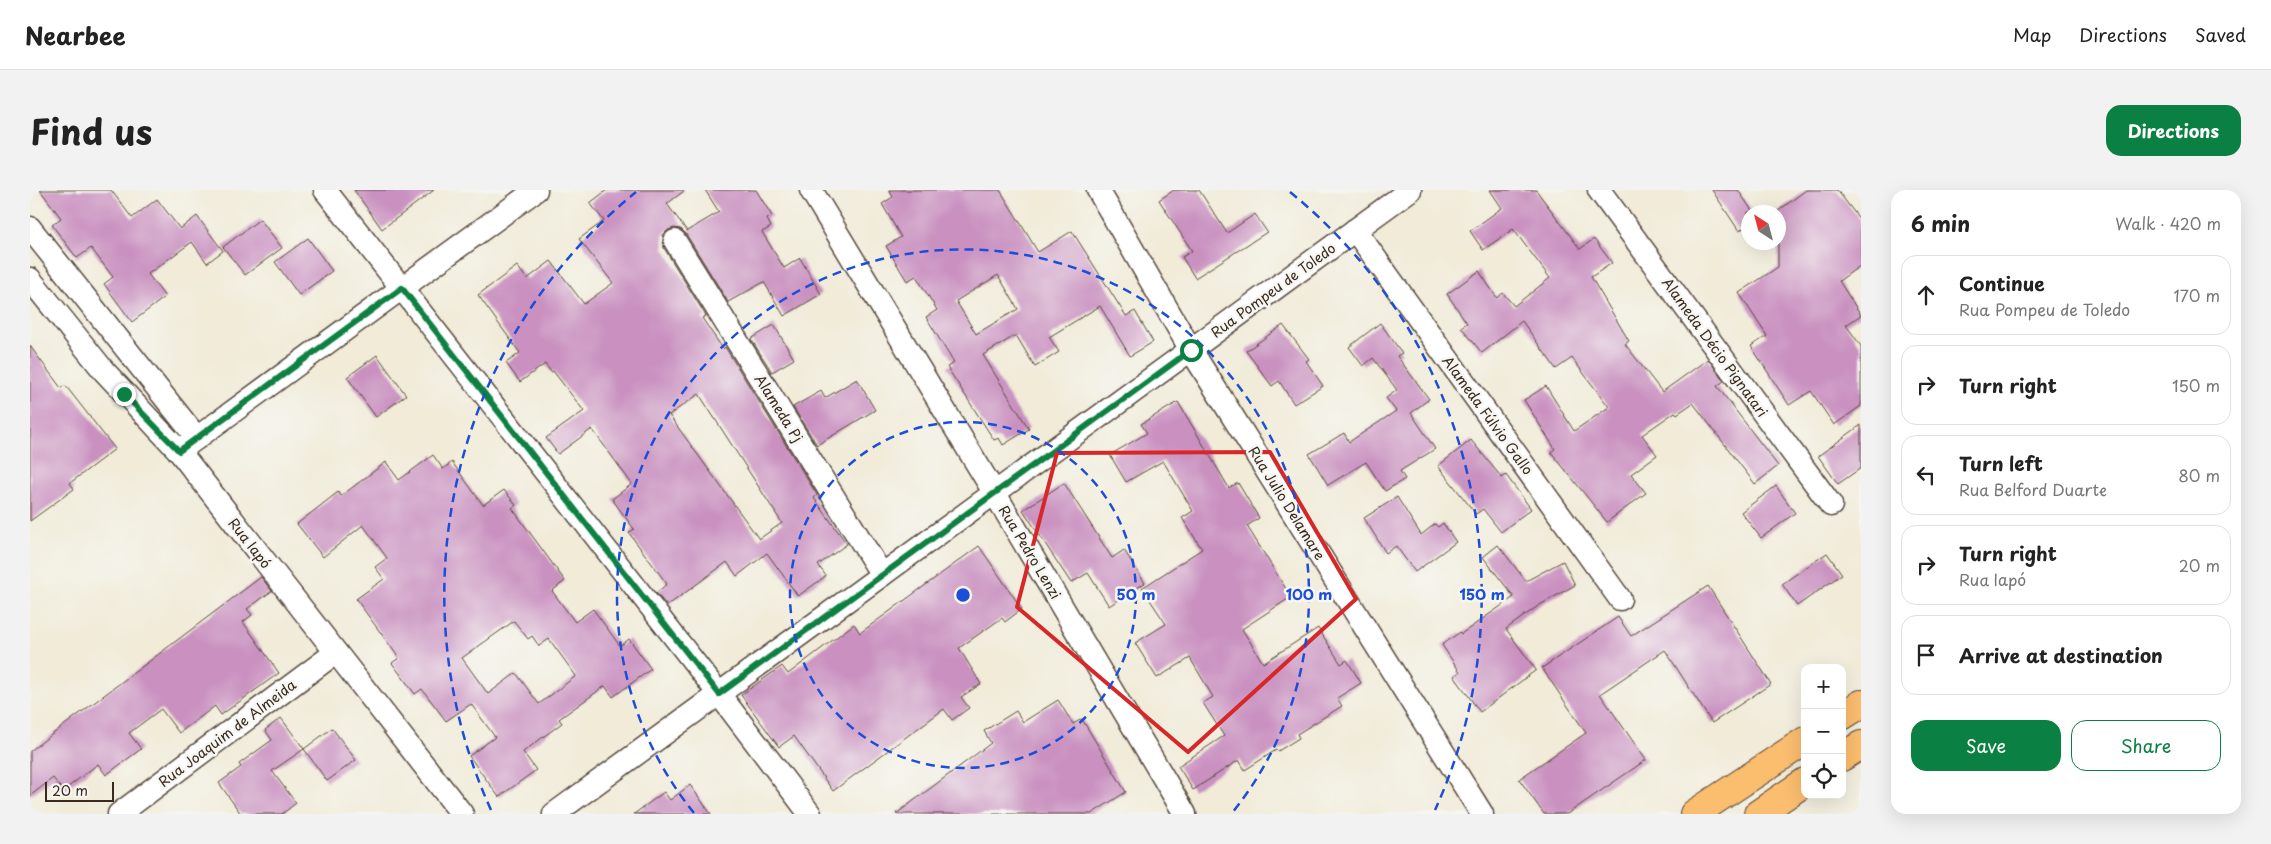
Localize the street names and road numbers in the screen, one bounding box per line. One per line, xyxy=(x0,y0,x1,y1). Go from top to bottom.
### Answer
street label: Rua Pompeu de Toledo xyxy=(1206,237,1340,343)
street label: Alameda Décio Pignatari xyxy=(1657,273,1773,421)
street label: Alameda Fúlvio Gallo xyxy=(1438,351,1539,479)
street label: Alameda Pj xyxy=(750,370,808,446)
street label: Rua Julio Delamare xyxy=(1243,442,1331,564)
street label: Rua Pedro Lenzi xyxy=(994,501,1066,603)
street label: Rua Iapó xyxy=(224,513,277,573)
street label: Rua Joaquim de Almeida xyxy=(154,674,300,792)

